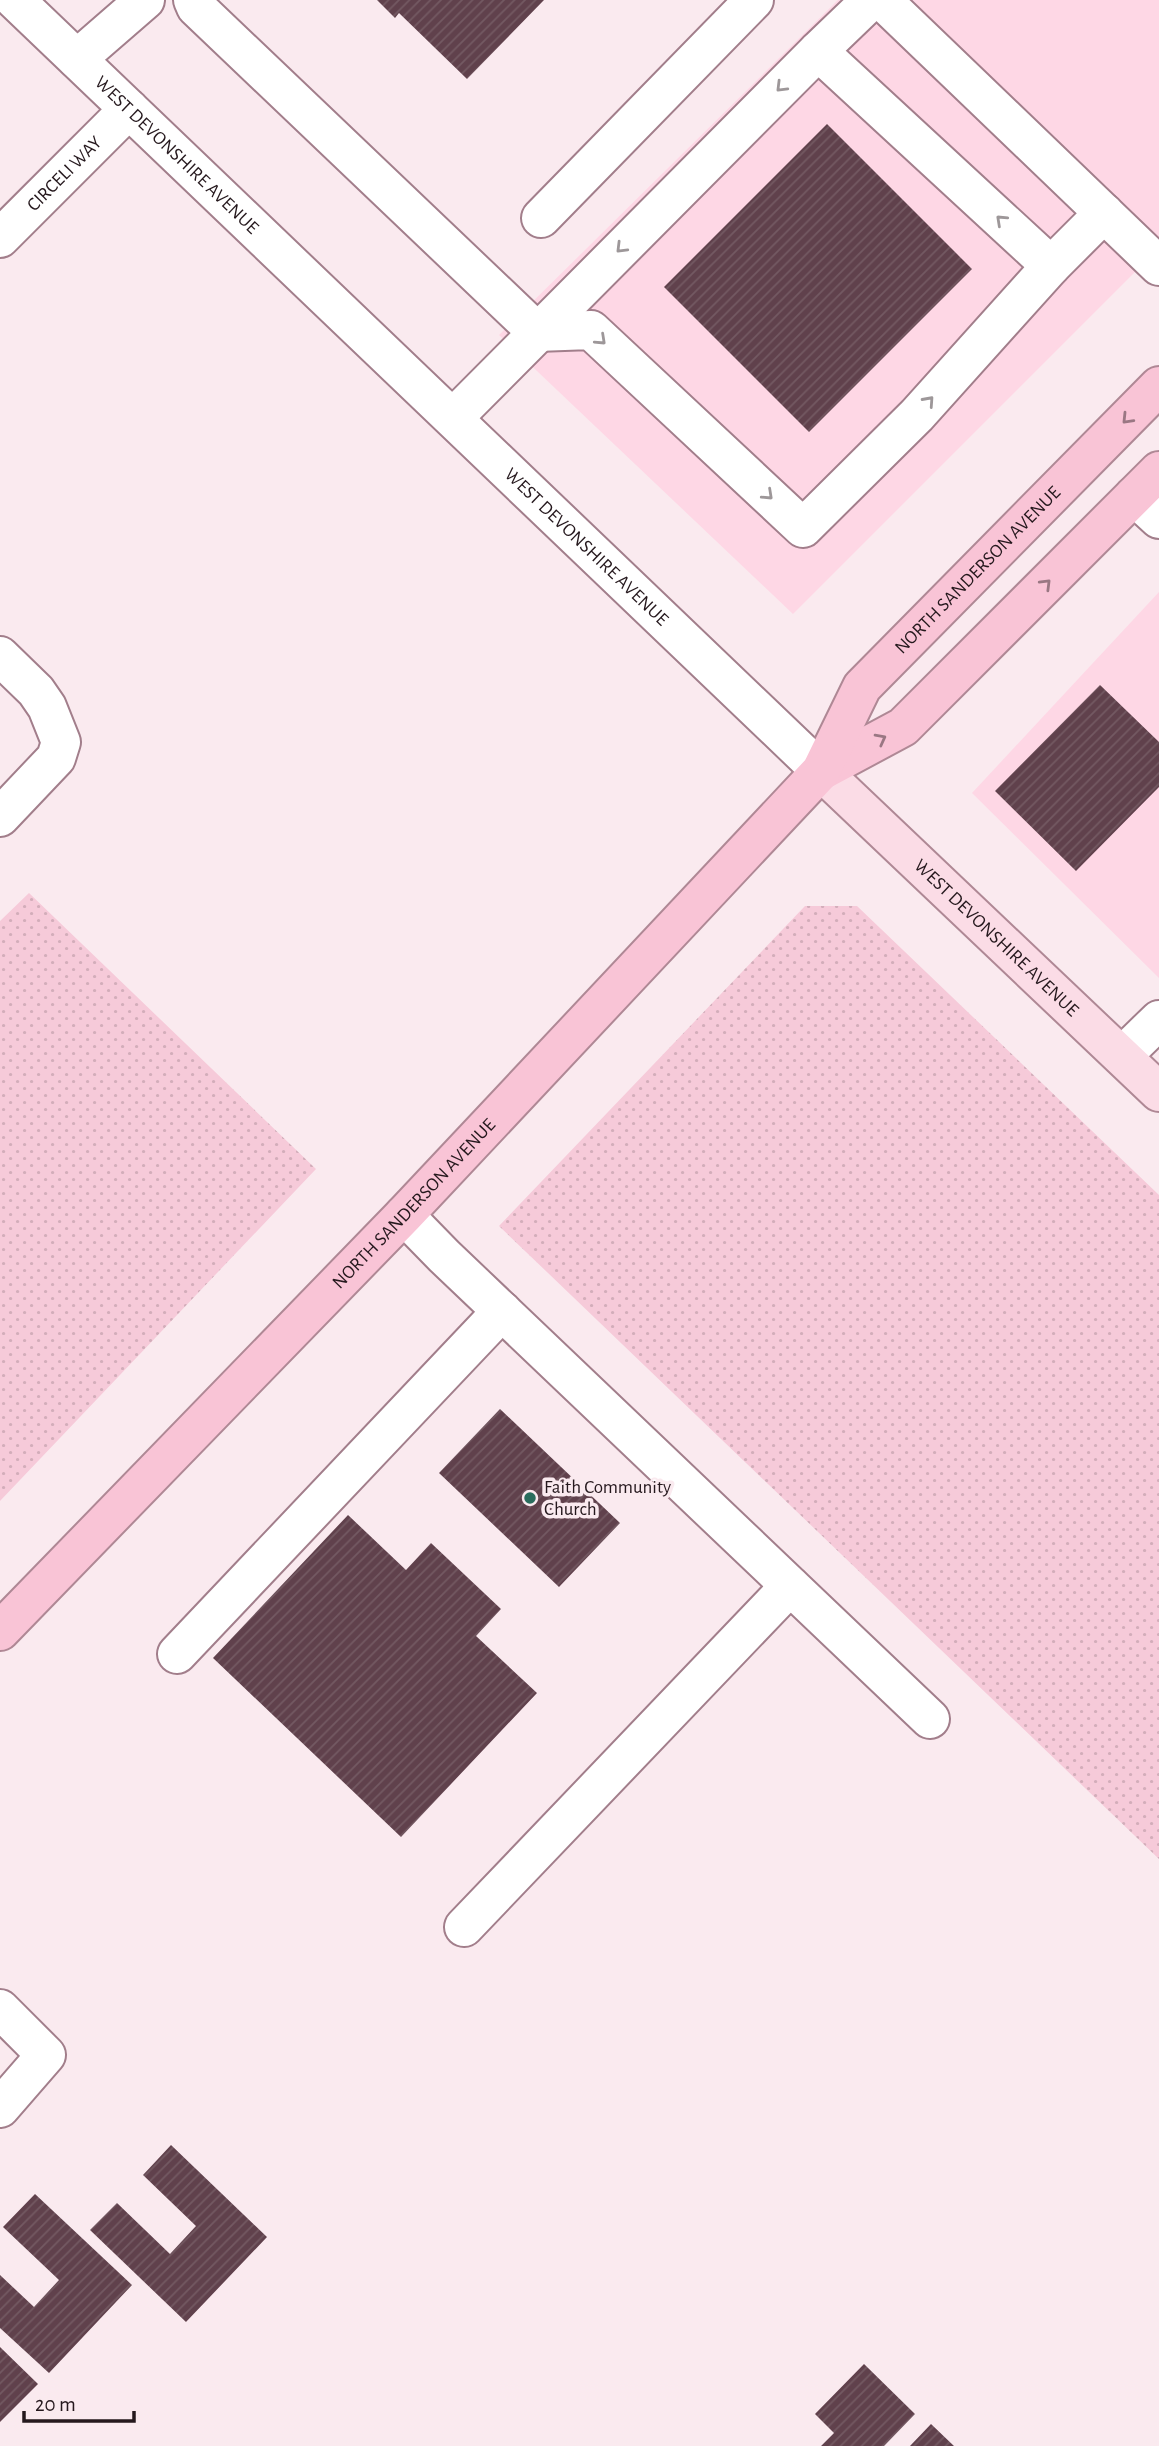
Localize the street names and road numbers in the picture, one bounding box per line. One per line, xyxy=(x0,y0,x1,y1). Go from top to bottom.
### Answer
street label: WEST DEVONSHIRE AVENUE xyxy=(91,72,262,237)
street label: CIRCELI WAY xyxy=(23,133,105,215)
street label: WEST DEVONSHIRE AVENUE xyxy=(501,464,672,629)
street label: NORTH SANDERSON AVENUE xyxy=(891,483,1064,657)
street label: WEST DEVONSHIRE AVENUE xyxy=(911,855,1082,1020)
street label: NORTH SANDERSON AVENUE xyxy=(329,1115,499,1292)

